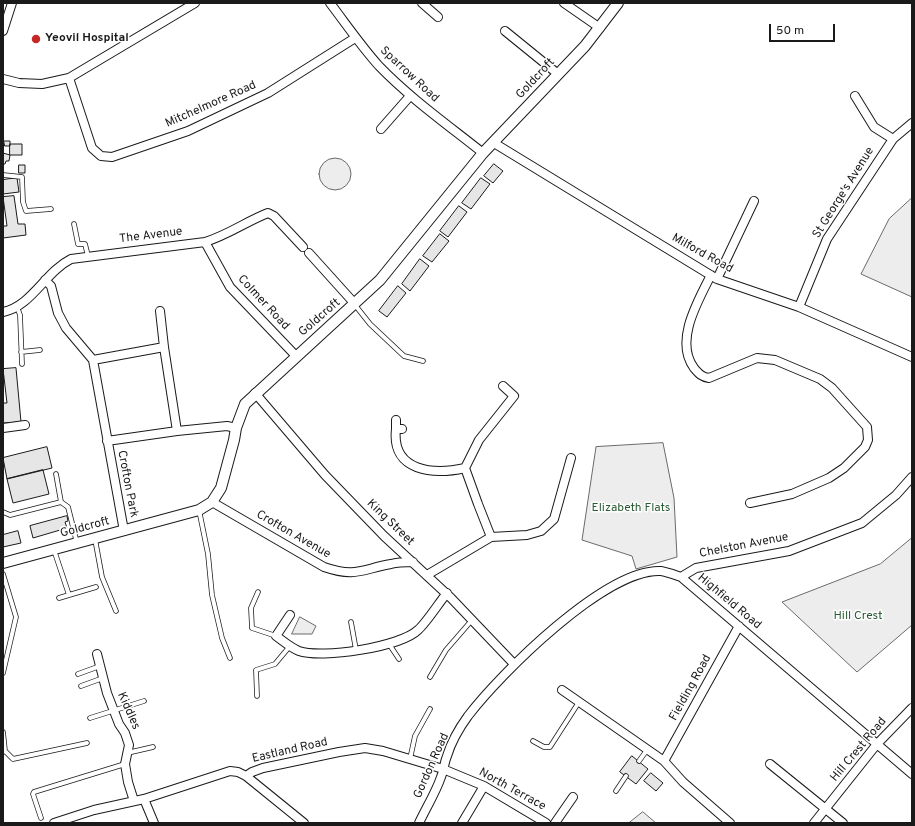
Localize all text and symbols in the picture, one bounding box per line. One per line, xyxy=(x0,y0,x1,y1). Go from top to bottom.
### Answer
scale bar xyxy=(771,16,837,42)
text: 50 m xyxy=(776,23,804,39)
place label: Yeovil Hospital xyxy=(45,32,129,46)
marker: Yeovil Hospital xyxy=(30,33,42,45)
street label: Sparrow Road xyxy=(377,44,441,106)
street label: Goldcroft xyxy=(514,56,558,102)
street label: Mitchelmore Road xyxy=(163,78,259,132)
street label: St George's Avenue xyxy=(810,145,878,241)
street label: The Avenue xyxy=(119,225,183,247)
street label: Milford Road xyxy=(669,231,735,277)
street label: Colmer Road xyxy=(234,273,292,333)
street label: Goldcroft xyxy=(296,296,344,340)
street label: Crofton Park xyxy=(113,449,141,519)
street label: King Street xyxy=(363,497,417,549)
park label: Elizabeth Flats xyxy=(592,502,670,516)
street label: Crofton Avenue xyxy=(253,508,333,562)
street label: Goldcroft xyxy=(59,515,111,541)
street label: Chelston Avenue xyxy=(698,530,790,562)
street label: Highfield Road xyxy=(694,571,764,633)
park label: Hill Crest xyxy=(833,610,883,624)
street label: Fielding Road xyxy=(667,652,715,724)
street label: Kiddles xyxy=(113,690,143,732)
street label: Hill Crest Road xyxy=(828,715,890,785)
street label: Gordon Road xyxy=(411,731,453,801)
street label: Eastland Road xyxy=(251,735,329,767)
street label: North Terrace xyxy=(476,766,548,814)

